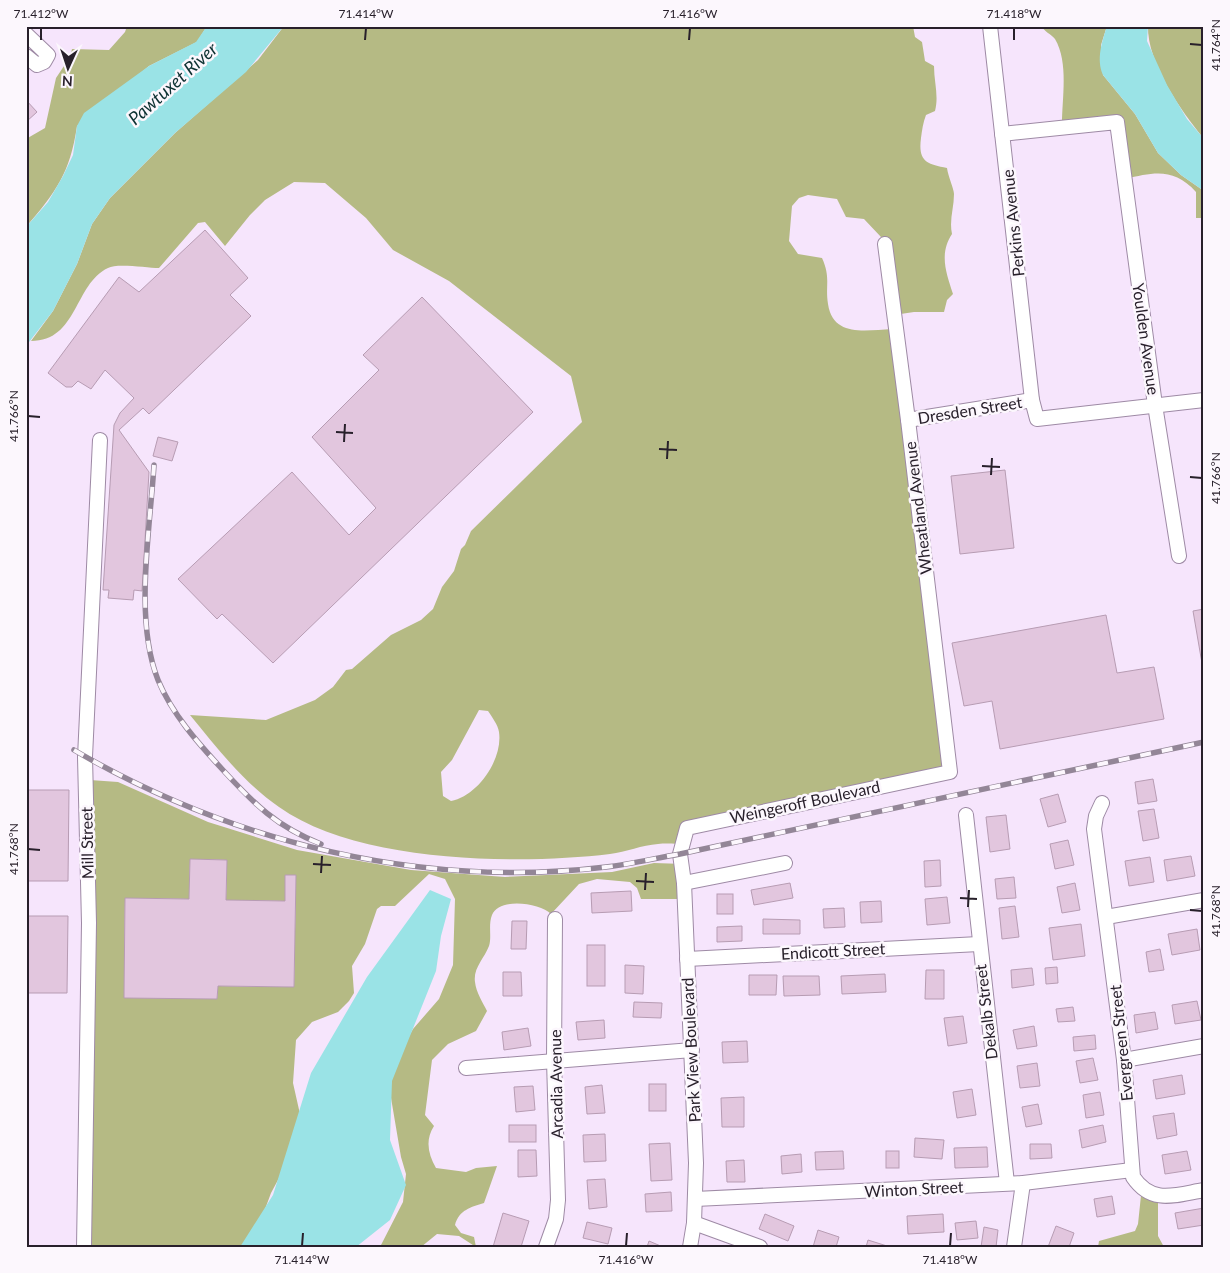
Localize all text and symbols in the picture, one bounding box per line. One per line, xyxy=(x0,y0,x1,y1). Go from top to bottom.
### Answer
text: 71.412°W xyxy=(13,6,69,21)
text: 71.414°W xyxy=(338,6,394,21)
text: 71.416°W xyxy=(662,6,718,21)
text: 71.418°W xyxy=(986,6,1042,21)
text: 41.764°N xyxy=(1208,19,1223,71)
water label: Pawtuxet River xyxy=(123,37,222,129)
north arrow xyxy=(42,42,92,92)
text: N xyxy=(61,73,73,90)
street label: Perkins Avenue xyxy=(997,168,1028,278)
street label: Youlden Avenue xyxy=(1129,282,1164,396)
text: 41.766°N xyxy=(6,390,21,442)
street label: Dresden Street xyxy=(916,392,1024,427)
street label: Wheatland Avenue xyxy=(900,441,935,576)
text: 41.766°N xyxy=(1208,452,1223,504)
street label: Weingeroff Boulevard xyxy=(728,776,882,827)
street label: Mill Street xyxy=(76,806,97,879)
text: 41.768°N xyxy=(6,823,21,875)
text: 41.768°N xyxy=(1208,885,1223,937)
street label: Endicott Street xyxy=(780,938,886,963)
street label: Dekalb Street xyxy=(970,963,1001,1061)
street label: Park View Boulevard xyxy=(677,977,704,1123)
street label: Evergreen Street xyxy=(1105,984,1136,1102)
street label: Arcadia Avenue xyxy=(545,1029,566,1139)
street label: Winton Street xyxy=(864,1176,964,1201)
text: 71.414°W xyxy=(274,1252,330,1267)
text: 71.416°W xyxy=(598,1252,654,1267)
text: 71.418°W xyxy=(922,1252,978,1267)

